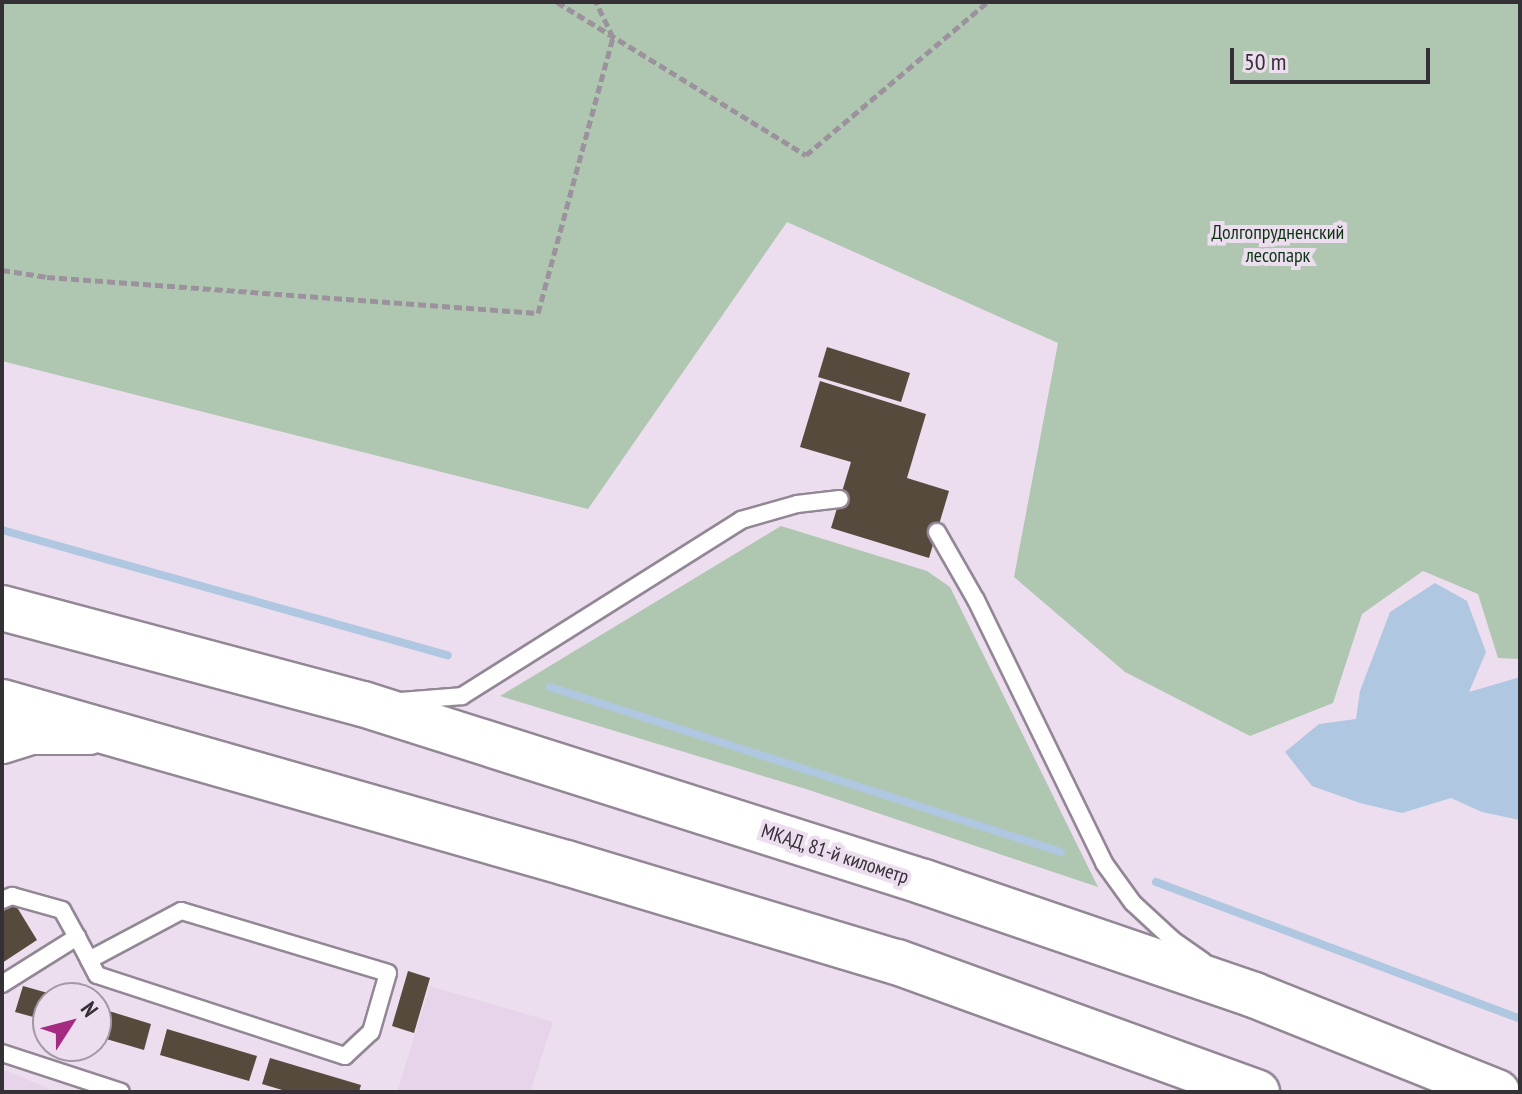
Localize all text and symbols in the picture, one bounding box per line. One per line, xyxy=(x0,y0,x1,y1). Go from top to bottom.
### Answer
scale bar xyxy=(1234,32,1434,82)
text: 50 m xyxy=(1244,46,1286,77)
park label: Долгопрудненский лесопарк xyxy=(1212,220,1344,267)
street label: МКАД, 81-й километр xyxy=(758,819,912,889)
north arrow xyxy=(32,982,112,1062)
text: N xyxy=(75,996,105,1022)

